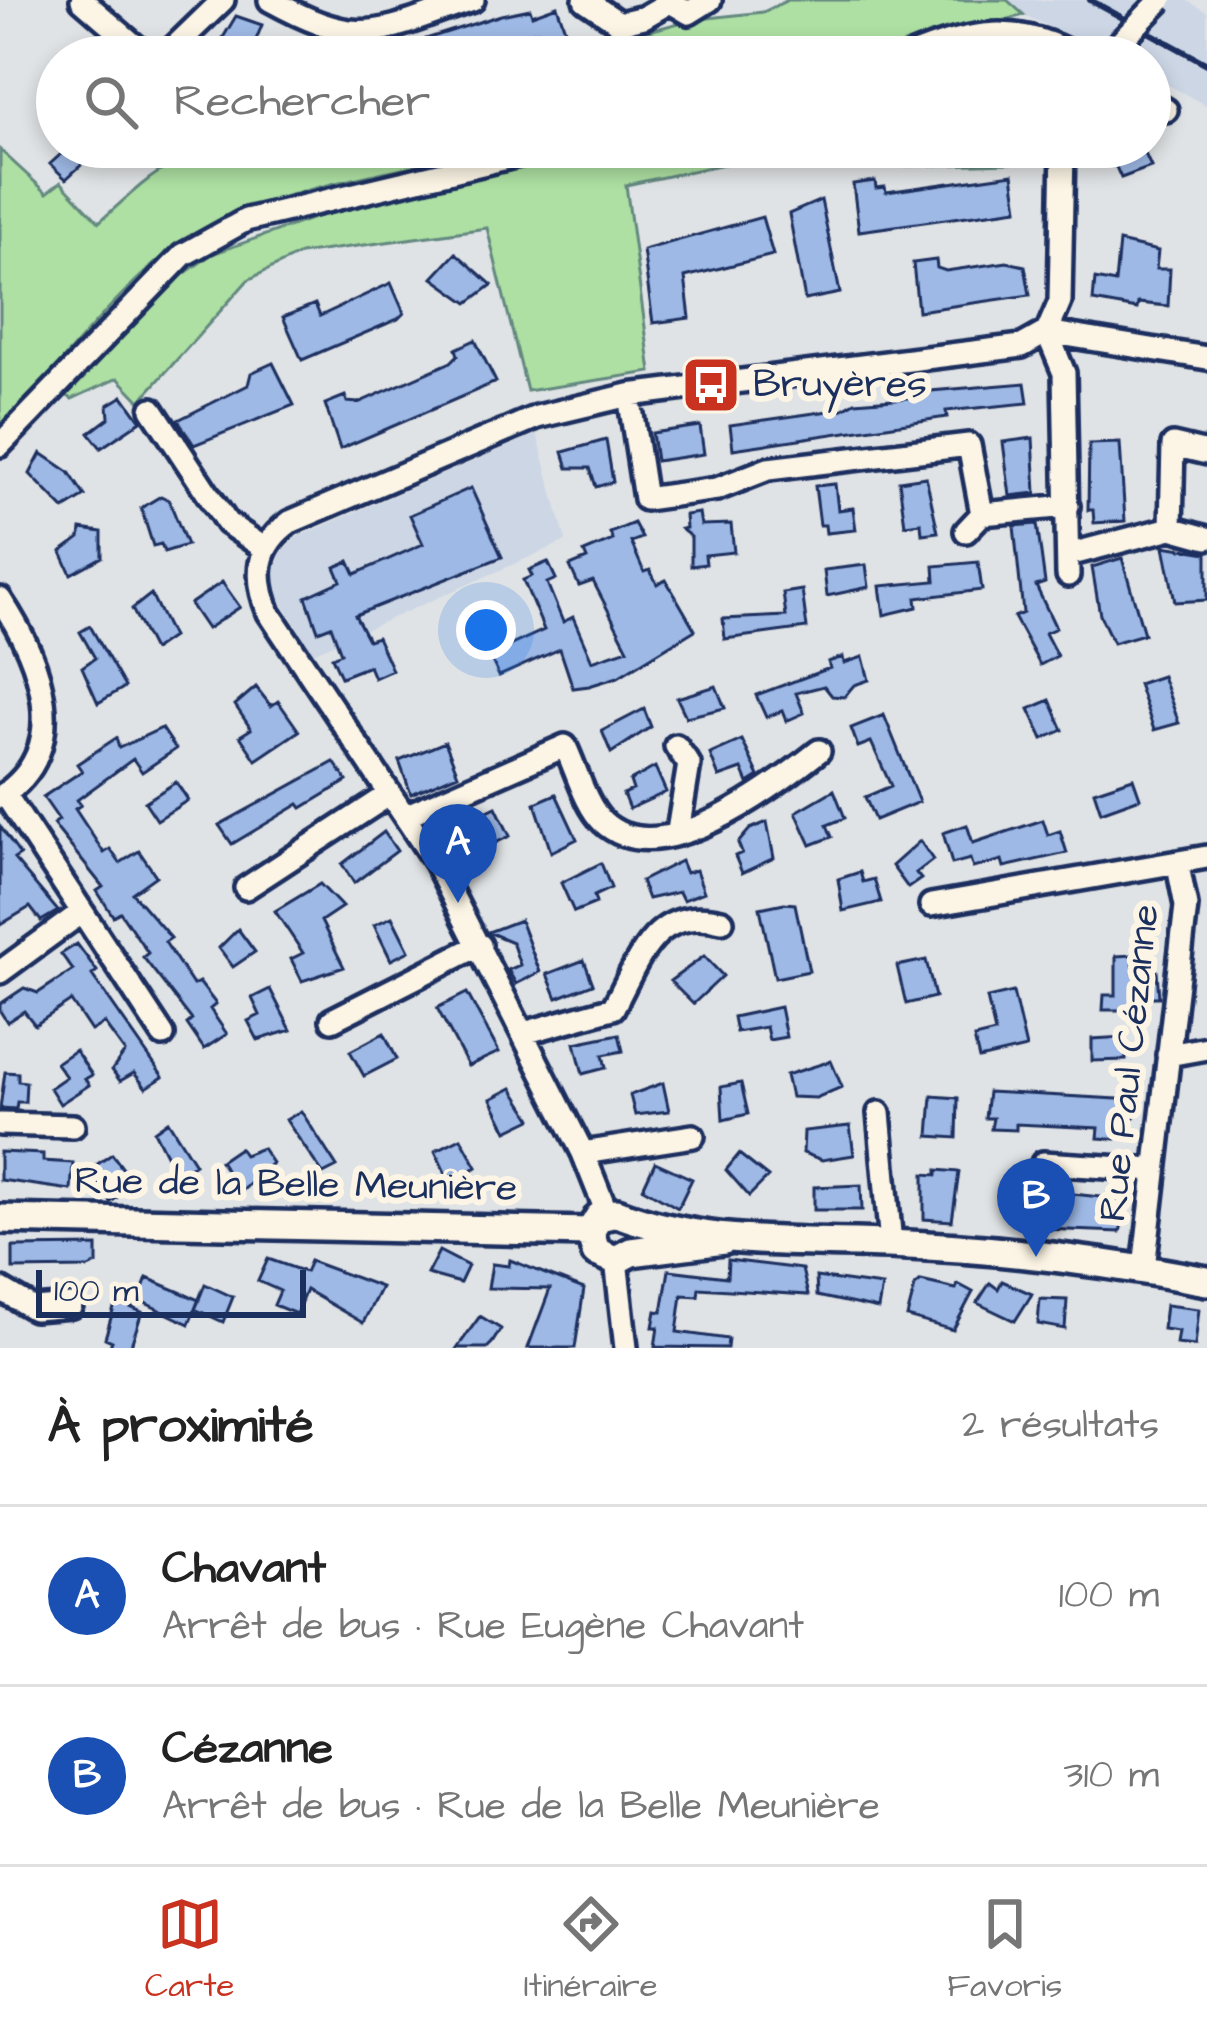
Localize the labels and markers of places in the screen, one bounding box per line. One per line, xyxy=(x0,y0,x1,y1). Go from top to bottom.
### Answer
bus stop icon: Bruyères xyxy=(680,354,742,416)
place label: Bruyères xyxy=(753,358,927,413)
pin: A xyxy=(419,804,497,903)
pin: B xyxy=(997,1158,1075,1257)

